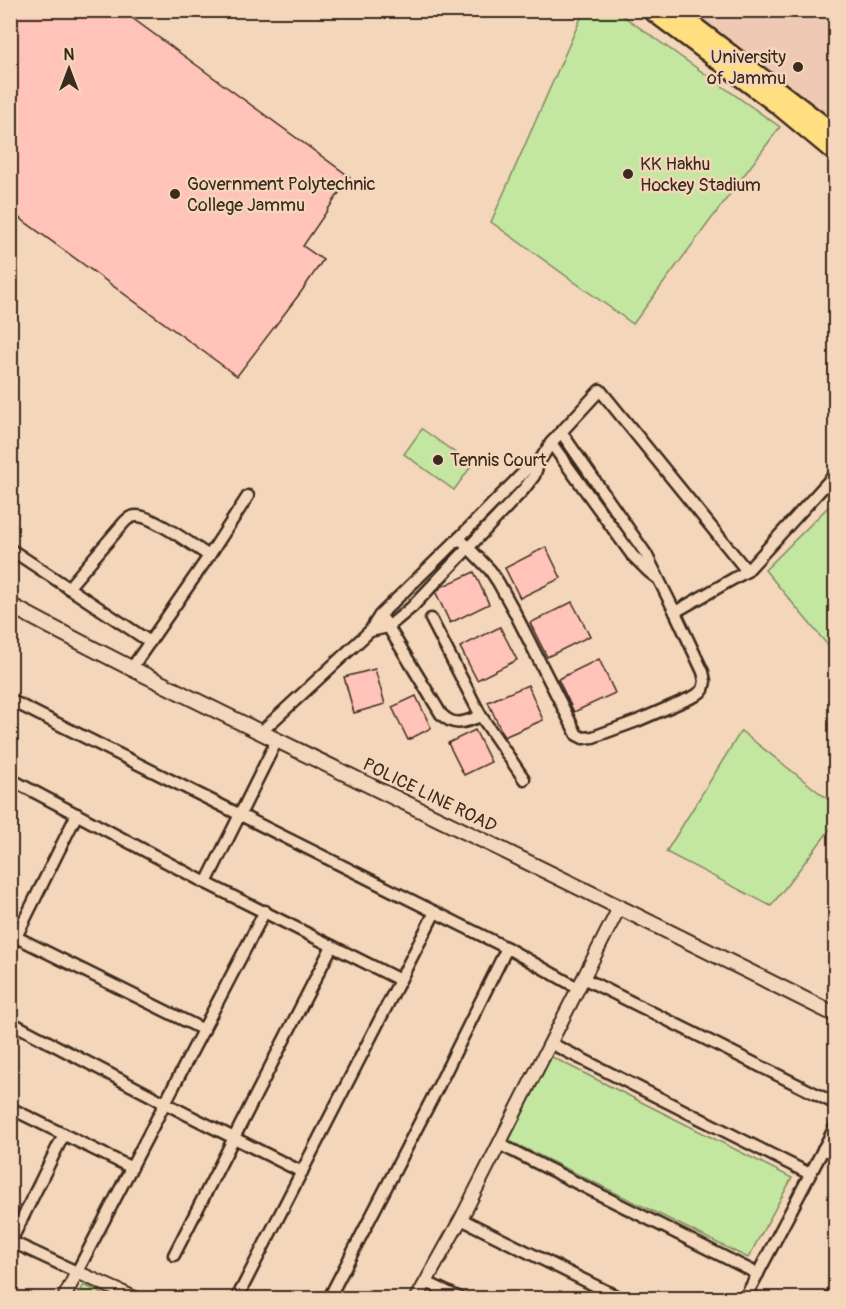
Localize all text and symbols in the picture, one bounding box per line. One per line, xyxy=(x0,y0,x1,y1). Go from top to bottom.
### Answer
north arrow xyxy=(39,39,99,99)
text: N xyxy=(64,45,75,65)
place label: University of Jammu xyxy=(707,46,786,90)
marker: University of Jammu xyxy=(791,60,805,74)
place label: KK Hakhu Hockey Stadium xyxy=(640,153,761,197)
marker: KK Hakhu Hockey Stadium xyxy=(621,167,635,181)
place label: Government Polytechnic College Jammu xyxy=(187,173,376,217)
marker: Government Polytechnic College Jammu xyxy=(168,187,182,201)
place label: Tennis Court xyxy=(450,449,547,472)
marker: Tennis Court xyxy=(431,453,445,467)
street label: POLICE LINE ROAD xyxy=(359,753,501,838)

